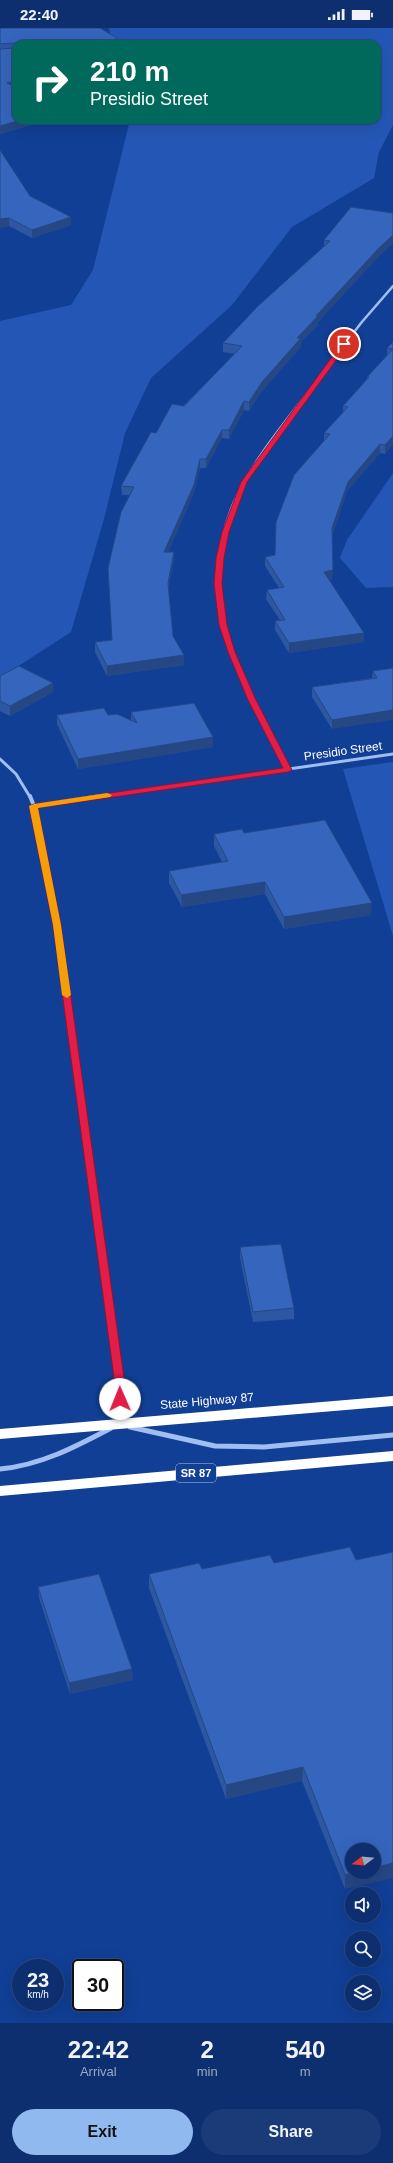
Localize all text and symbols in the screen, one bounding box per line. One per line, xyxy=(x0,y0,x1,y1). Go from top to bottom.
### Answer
text: 22:40 xyxy=(20,6,58,23)
icon: right xyxy=(24,56,76,108)
text: 210 m xyxy=(90,56,169,87)
text: Presidio Street xyxy=(90,89,208,109)
pin xyxy=(327,327,361,361)
icon: arrive xyxy=(333,333,355,355)
street label: Presidio Street xyxy=(303,738,384,763)
position arrow xyxy=(99,1378,141,1420)
street label: State Highway 87 xyxy=(160,1390,255,1412)
road number: SR 87 xyxy=(176,1464,216,1482)
north arrow xyxy=(345,1843,381,1879)
map controls xyxy=(345,1843,381,2011)
button: sound xyxy=(345,1887,381,1923)
button: search xyxy=(345,1931,381,1967)
speed limit sign: 30 xyxy=(72,1959,124,2011)
text: 23 xyxy=(27,1969,49,1991)
button: layers xyxy=(345,1975,381,2011)
text: km/h xyxy=(27,1989,49,2000)
text: 22:42 xyxy=(68,2036,129,2063)
text: 2 xyxy=(200,2036,214,2063)
text: 540 xyxy=(285,2036,325,2063)
text: Arrival xyxy=(80,2064,117,2079)
text: min xyxy=(197,2064,218,2079)
text: m xyxy=(300,2064,311,2079)
button: Exit xyxy=(12,2109,193,2155)
button: Share xyxy=(201,2109,381,2155)

